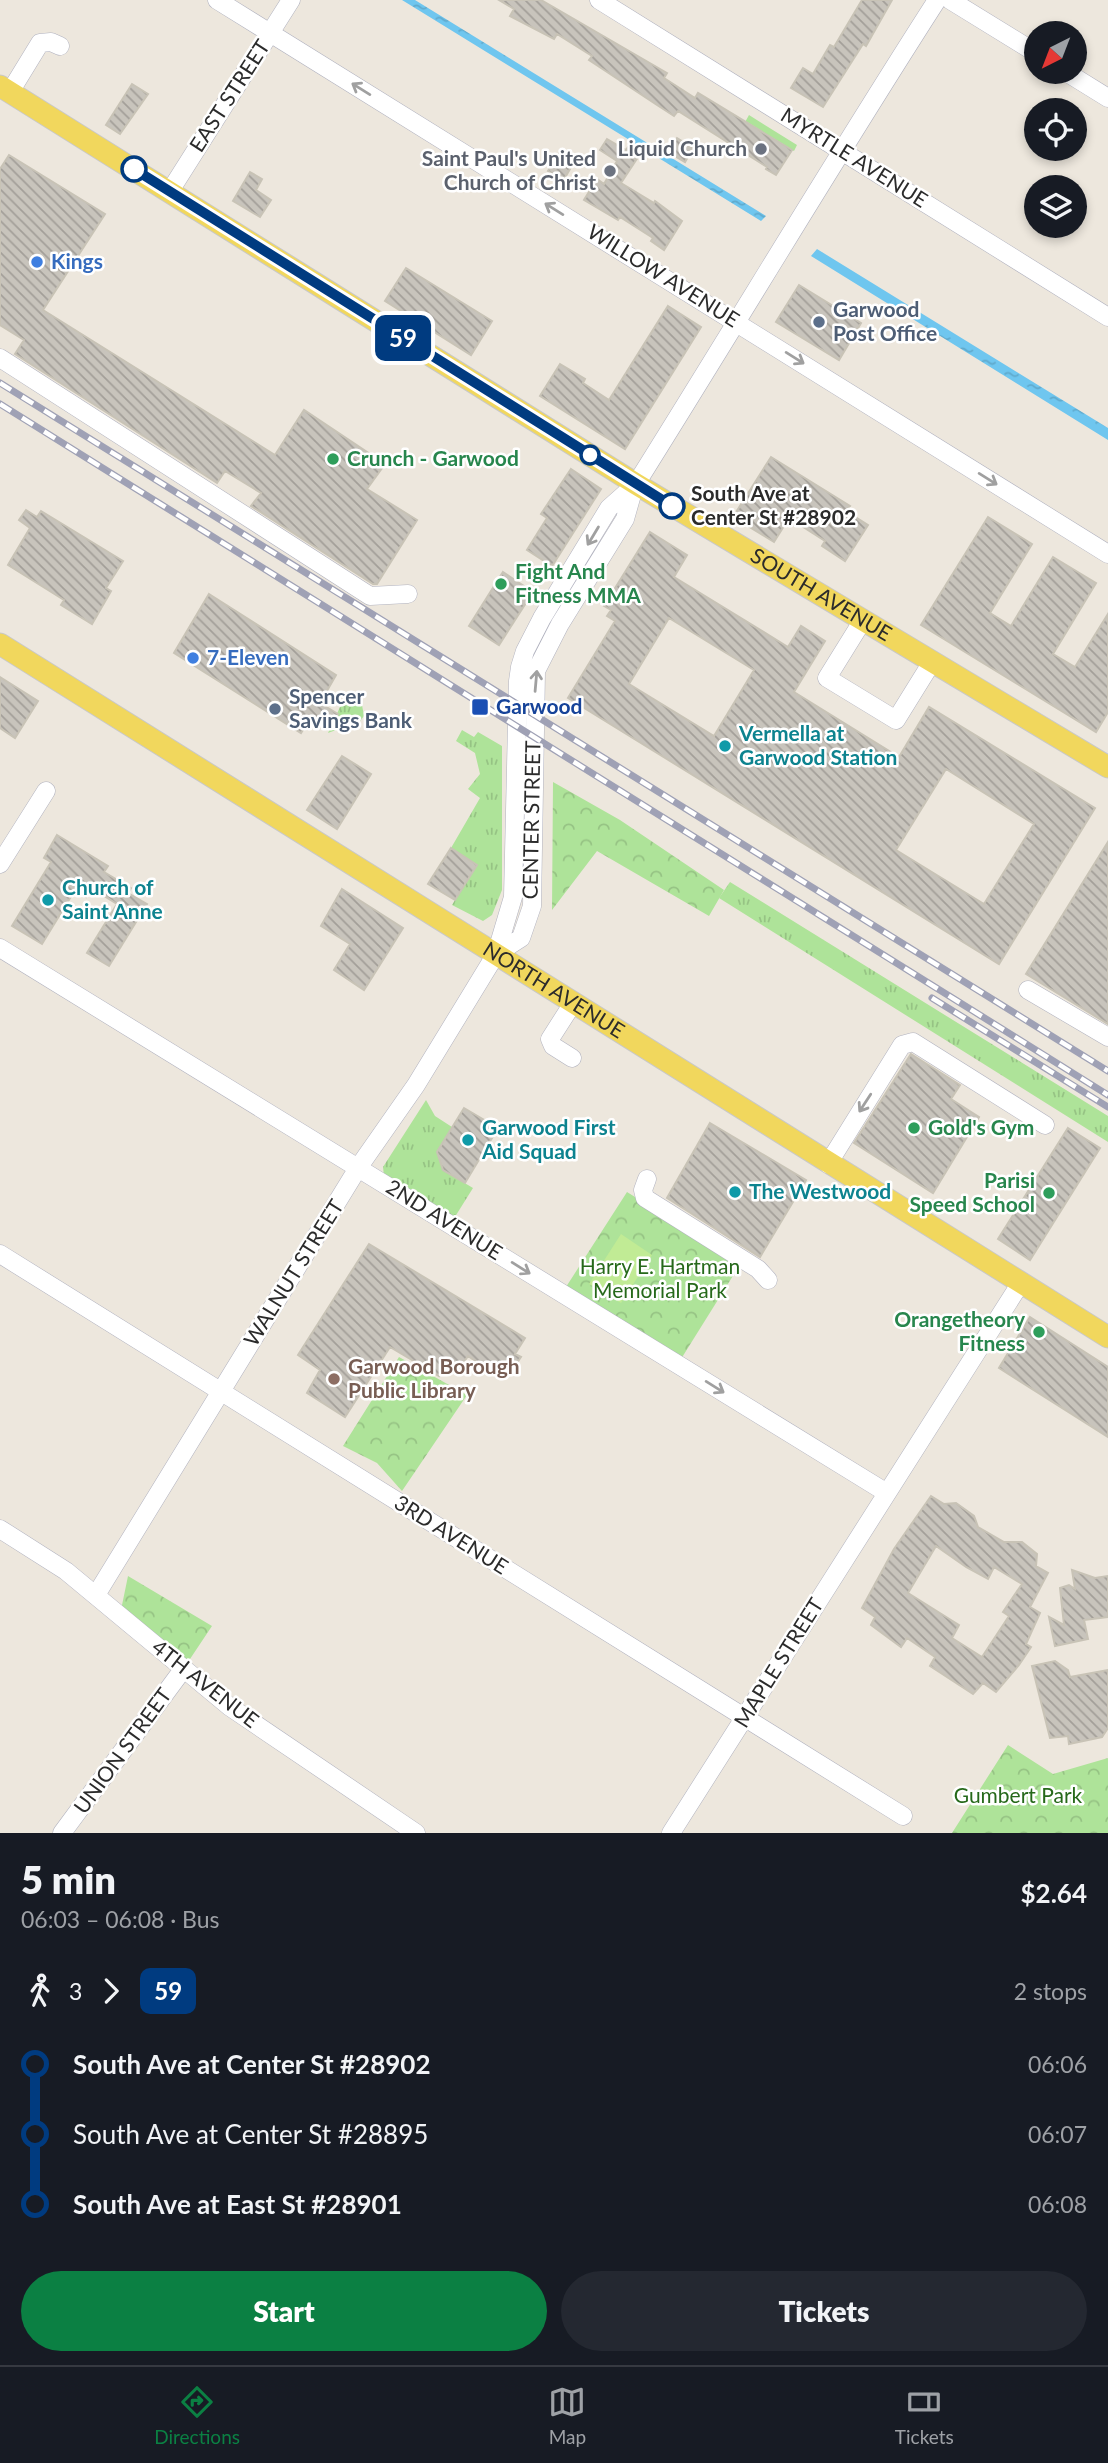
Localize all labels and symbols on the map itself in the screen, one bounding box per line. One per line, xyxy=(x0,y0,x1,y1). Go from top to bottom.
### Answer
north arrow xyxy=(1024,21,1087,84)
street label: EAST STREET xyxy=(183,34,275,156)
one-way arrow xyxy=(351,82,371,96)
street label: MYRTLE AVENUE xyxy=(777,102,933,212)
place label: Liquid Church xyxy=(618,135,747,160)
marker: Liquid Church xyxy=(753,141,769,157)
place label: Saint Paul's United Church of Christ xyxy=(422,145,596,194)
unlabelled marker xyxy=(121,156,147,182)
marker: Saint Paul's United Church of Christ xyxy=(602,163,618,179)
one-way arrow xyxy=(544,201,564,215)
street label: WILLOW AVENUE xyxy=(583,218,744,331)
place label: Kings xyxy=(51,248,103,273)
marker: Kings xyxy=(29,254,45,270)
place label: Garwood Post Office xyxy=(833,296,937,345)
marker: Garwood Post Office xyxy=(811,314,827,330)
line badge: 59 xyxy=(372,315,434,361)
one-way arrow xyxy=(784,352,804,366)
place label: Crunch - Garwood xyxy=(347,445,519,470)
unlabelled marker xyxy=(580,445,600,465)
marker: Crunch - Garwood xyxy=(325,451,341,467)
one-way arrow xyxy=(977,472,997,486)
place label: South Ave at Center St #28902 xyxy=(691,480,856,529)
marker: South Ave at Center St #28902 xyxy=(659,493,685,519)
one-way arrow xyxy=(585,525,599,545)
street label: SOUTH AVENUE xyxy=(747,542,897,645)
place label: Fight And Fitness MMA xyxy=(515,558,641,607)
marker: Fight And Fitness MMA xyxy=(493,576,509,592)
place label: 7-Eleven xyxy=(207,644,289,669)
marker: 7-Eleven xyxy=(185,650,201,666)
one-way arrow xyxy=(530,670,543,692)
place label: Spencer Savings Bank xyxy=(289,683,413,732)
place label: Garwood xyxy=(496,693,582,718)
marker: Garwood xyxy=(470,697,490,717)
marker: Spencer Savings Bank xyxy=(267,701,283,717)
place label: Vermella at Garwood Station xyxy=(738,720,897,769)
marker: Vermella at Garwood Station xyxy=(717,738,733,754)
street label: CENTER STREET xyxy=(517,740,544,900)
place label: Church of Saint Anne xyxy=(62,874,163,923)
marker: Church of Saint Anne xyxy=(40,892,56,908)
street label: NORTH AVENUE xyxy=(479,936,630,1042)
one-way arrow xyxy=(858,1093,872,1112)
place label: Garwood First Aid Squad xyxy=(481,1114,616,1163)
place label: Gold's Gym xyxy=(928,1114,1034,1139)
marker: Gold's Gym xyxy=(906,1120,922,1136)
marker: Garwood First Aid Squad xyxy=(460,1132,476,1148)
place label: Parisi Speed School xyxy=(910,1167,1035,1216)
street label: 2ND AVENUE xyxy=(382,1173,507,1264)
place label: The Westwood xyxy=(749,1178,891,1203)
marker: The Westwood xyxy=(727,1184,743,1200)
marker: Parisi Speed School xyxy=(1041,1185,1057,1201)
street label: WALNUT STREET xyxy=(238,1194,348,1350)
park label: Harry E. Hartman Memorial Park xyxy=(580,1253,740,1302)
one-way arrow xyxy=(511,1260,530,1275)
place label: Orangetheory Fitness xyxy=(894,1306,1026,1355)
marker: Orangetheory Fitness xyxy=(1031,1324,1047,1340)
place label: Garwood Borough Public Library xyxy=(348,1353,520,1402)
marker: Garwood Borough Public Library xyxy=(326,1371,342,1387)
one-way arrow xyxy=(704,1380,724,1394)
street label: 3RD AVENUE xyxy=(390,1489,513,1579)
street label: MAPLE STREET xyxy=(728,1592,828,1732)
street label: 4TH AVENUE xyxy=(148,1633,264,1732)
street label: UNION STREET xyxy=(68,1682,176,1818)
park label: Gumbert Park xyxy=(954,1782,1083,1807)

